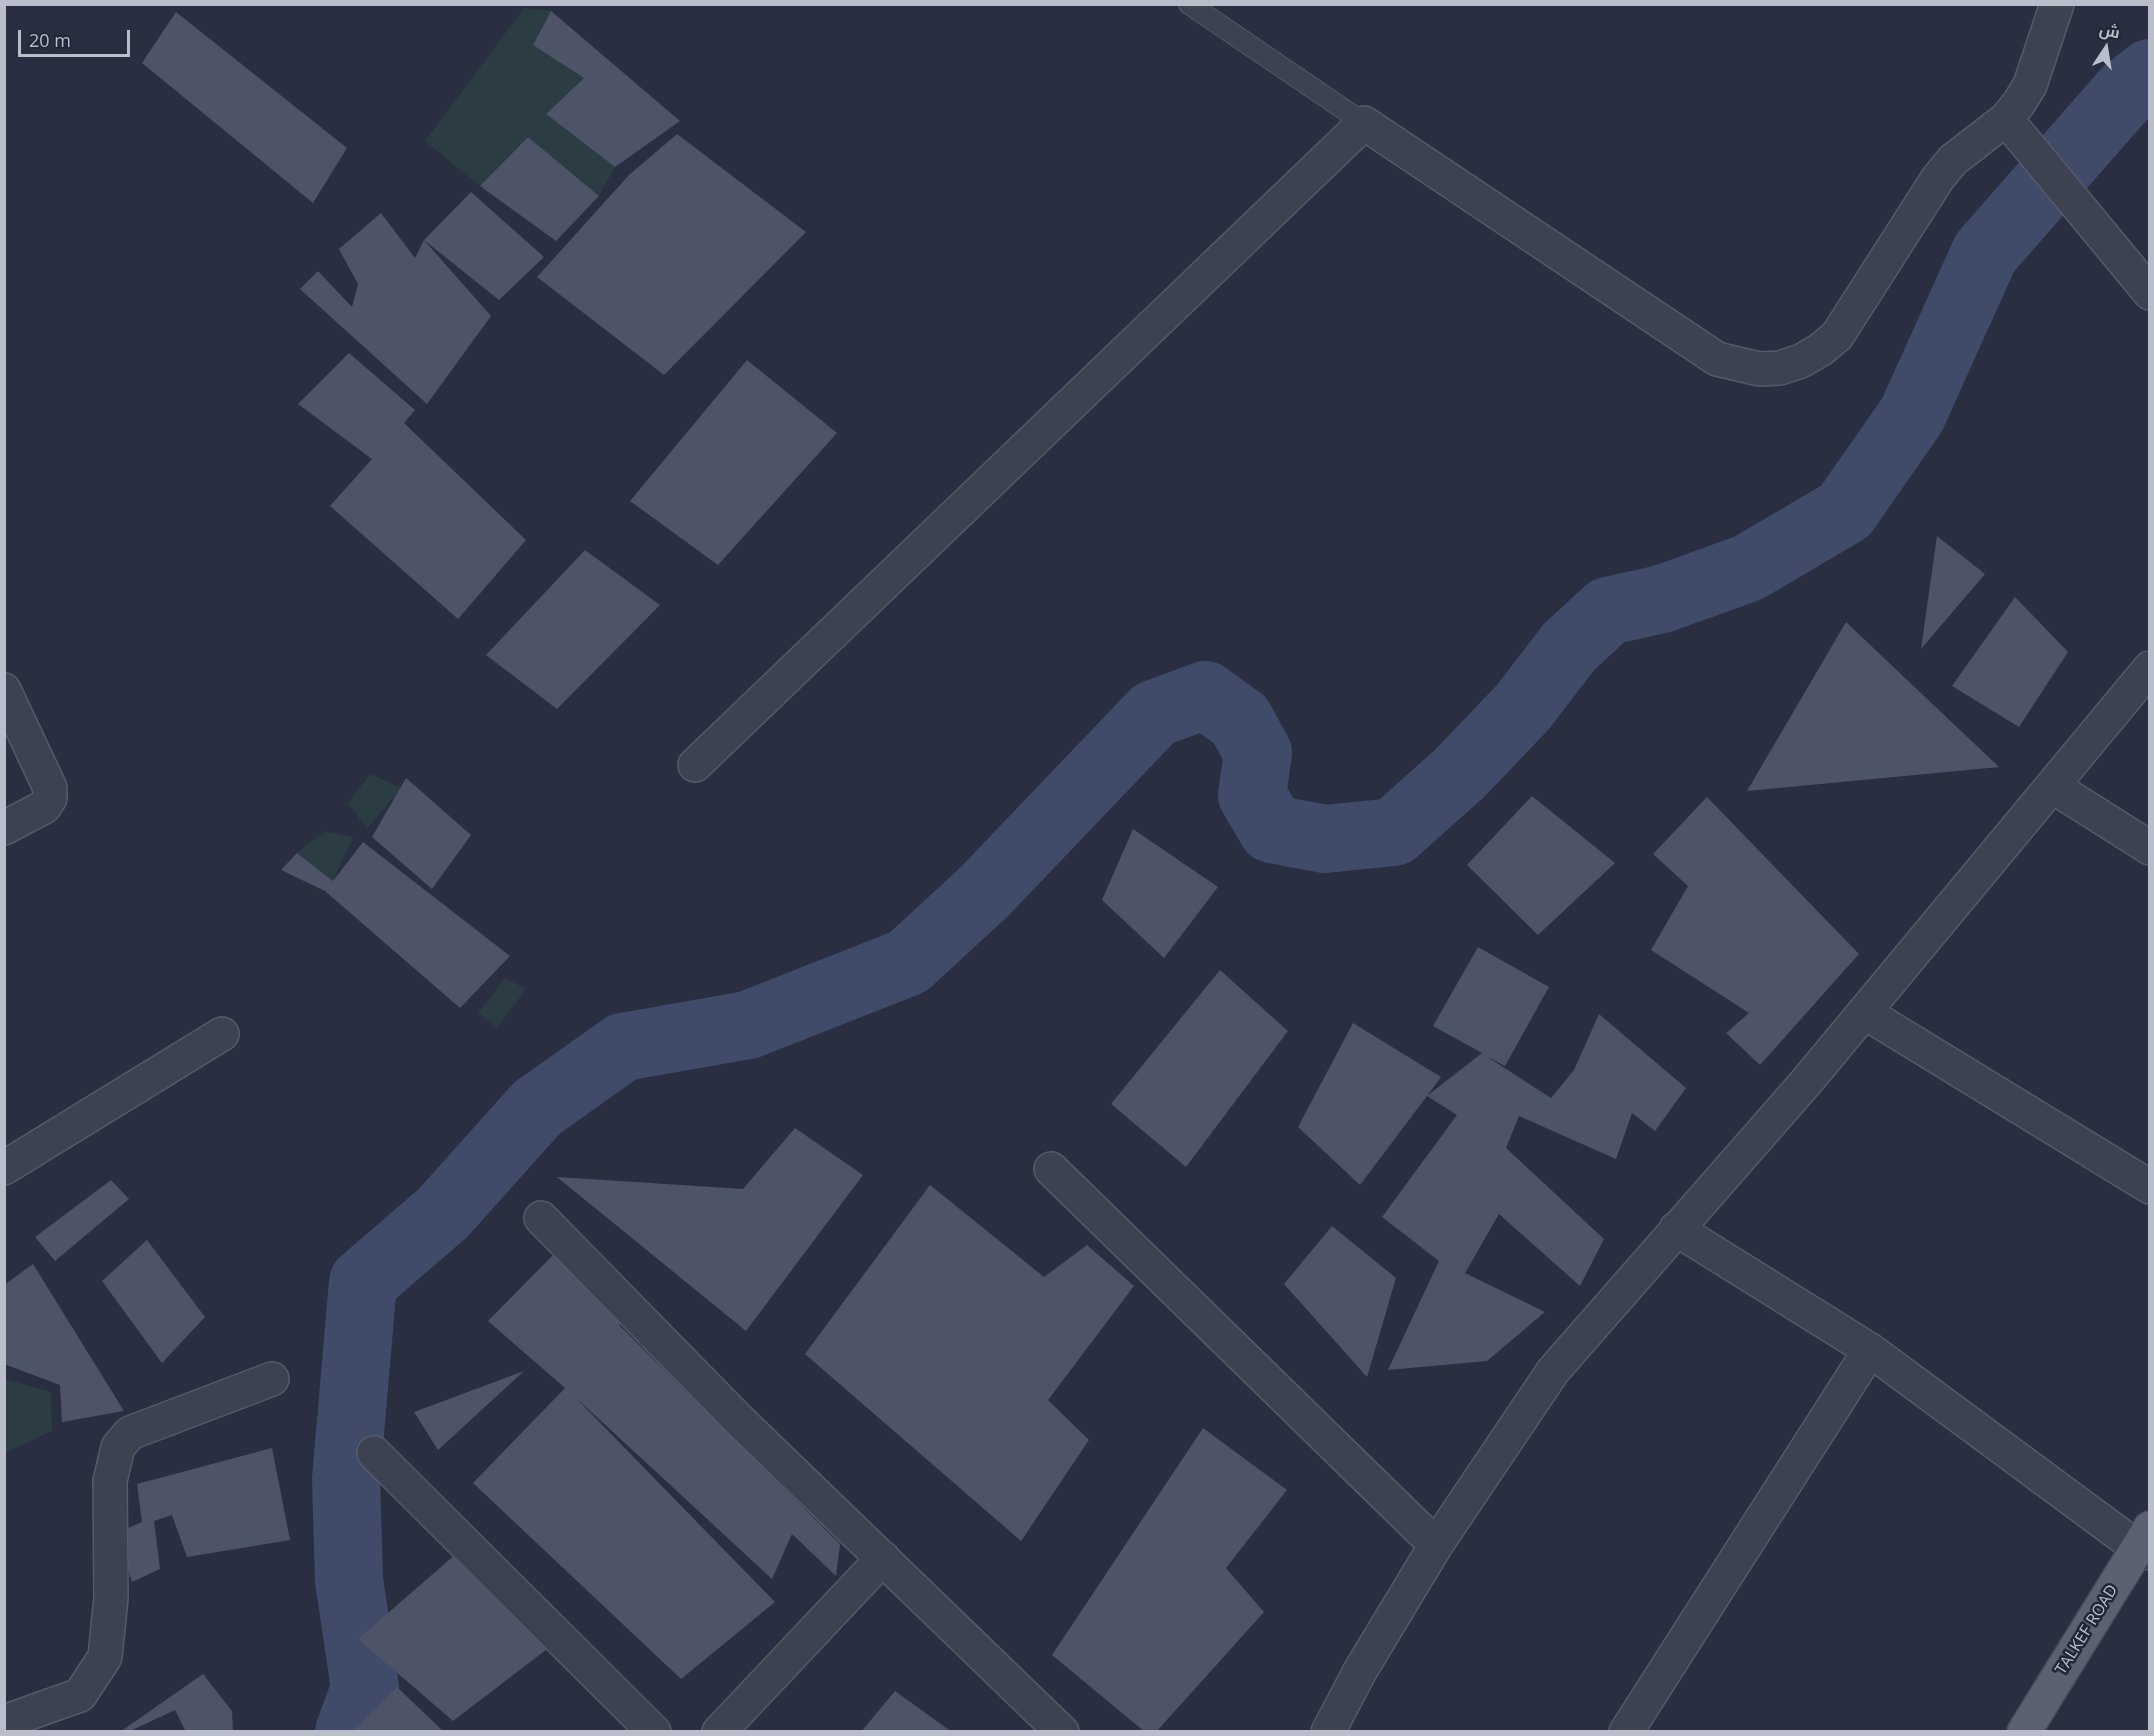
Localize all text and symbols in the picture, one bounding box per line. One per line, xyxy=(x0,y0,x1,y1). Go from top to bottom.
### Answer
text: ش xyxy=(2097,17,2122,43)
scale bar xyxy=(21,18,134,56)
north arrow xyxy=(2076,18,2136,78)
text: 20 m xyxy=(29,28,71,52)
street label: TALKEF ROAD xyxy=(2052,1581,2122,1679)

